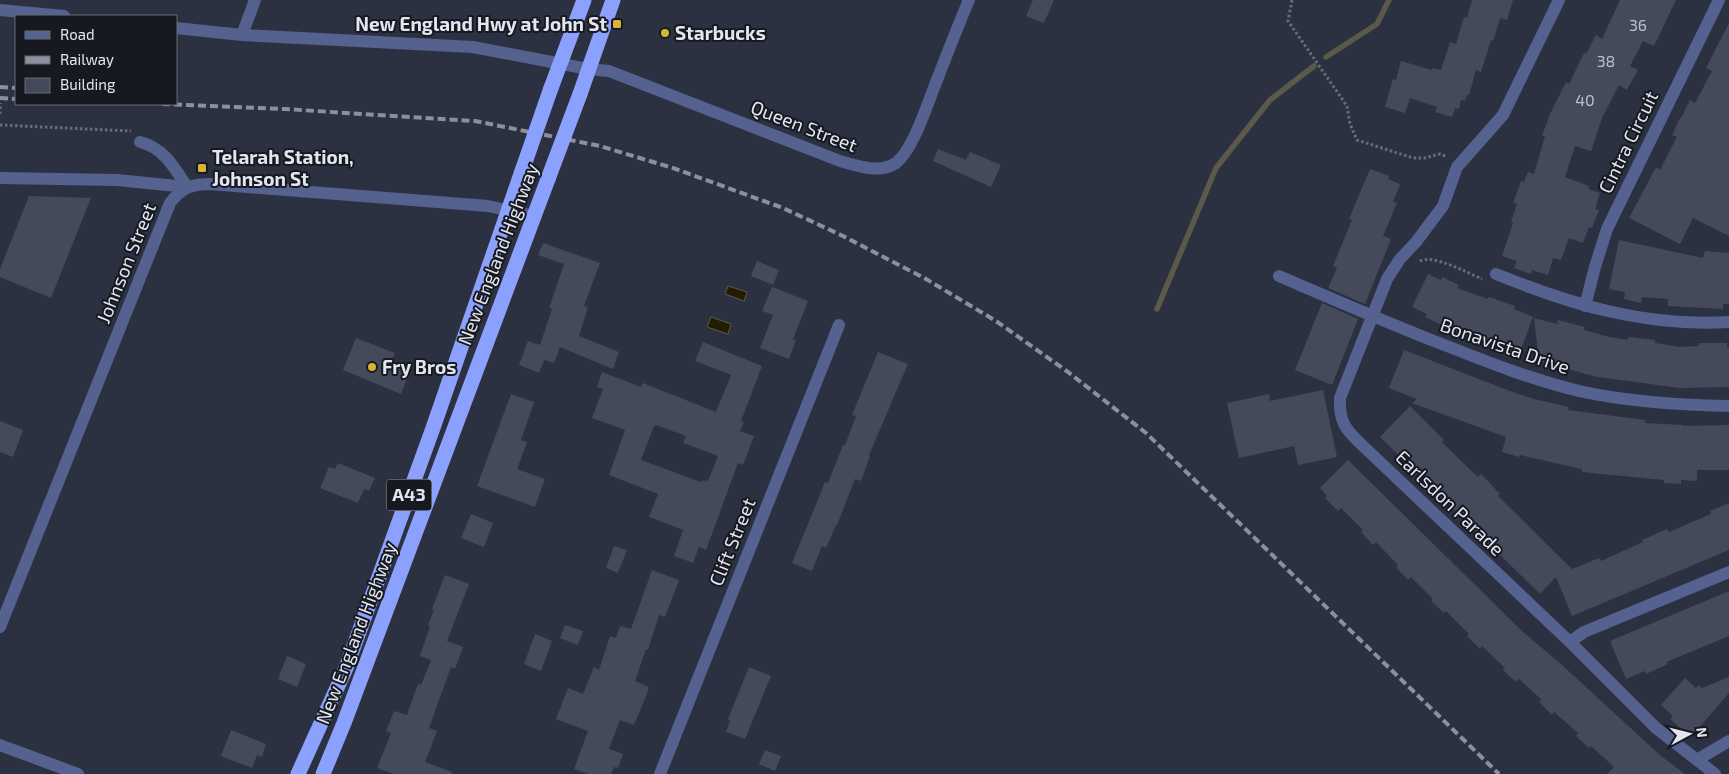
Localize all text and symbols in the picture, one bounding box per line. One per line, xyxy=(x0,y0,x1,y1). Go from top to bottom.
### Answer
place label: New England Hwy at John St xyxy=(355,12,607,36)
legend xyxy=(15,15,178,105)
house number: 36 xyxy=(1629,15,1647,34)
marker: New England Hwy at John St xyxy=(611,18,623,30)
place label: Starbucks xyxy=(675,21,766,44)
text: Road xyxy=(60,25,95,43)
marker: Starbucks xyxy=(659,27,671,39)
text: Railway xyxy=(60,50,114,68)
house number: 38 xyxy=(1597,51,1615,70)
text: Building xyxy=(60,75,116,93)
street label: Cintra Circuit xyxy=(1593,87,1662,197)
house number: 40 xyxy=(1575,90,1595,109)
street label: Queen Street xyxy=(748,95,861,156)
place label: Telarah Station, Johnson St xyxy=(212,145,354,190)
street label: New England Highway xyxy=(452,160,543,348)
marker: Telarah Station, Johnson St xyxy=(196,162,208,174)
street label: Johnson Street xyxy=(91,199,160,326)
street label: Bonavista Drive xyxy=(1437,313,1573,378)
place label: Fry Bros xyxy=(382,355,456,379)
marker: Fry Bros xyxy=(366,361,378,373)
street label: Earlsdon Parade xyxy=(1391,445,1509,560)
road number: A43 xyxy=(386,480,432,510)
street label: Clift Street xyxy=(704,495,760,589)
street label: New England Highway xyxy=(310,539,401,727)
north arrow xyxy=(1664,709,1714,759)
text: N xyxy=(1693,726,1711,738)

